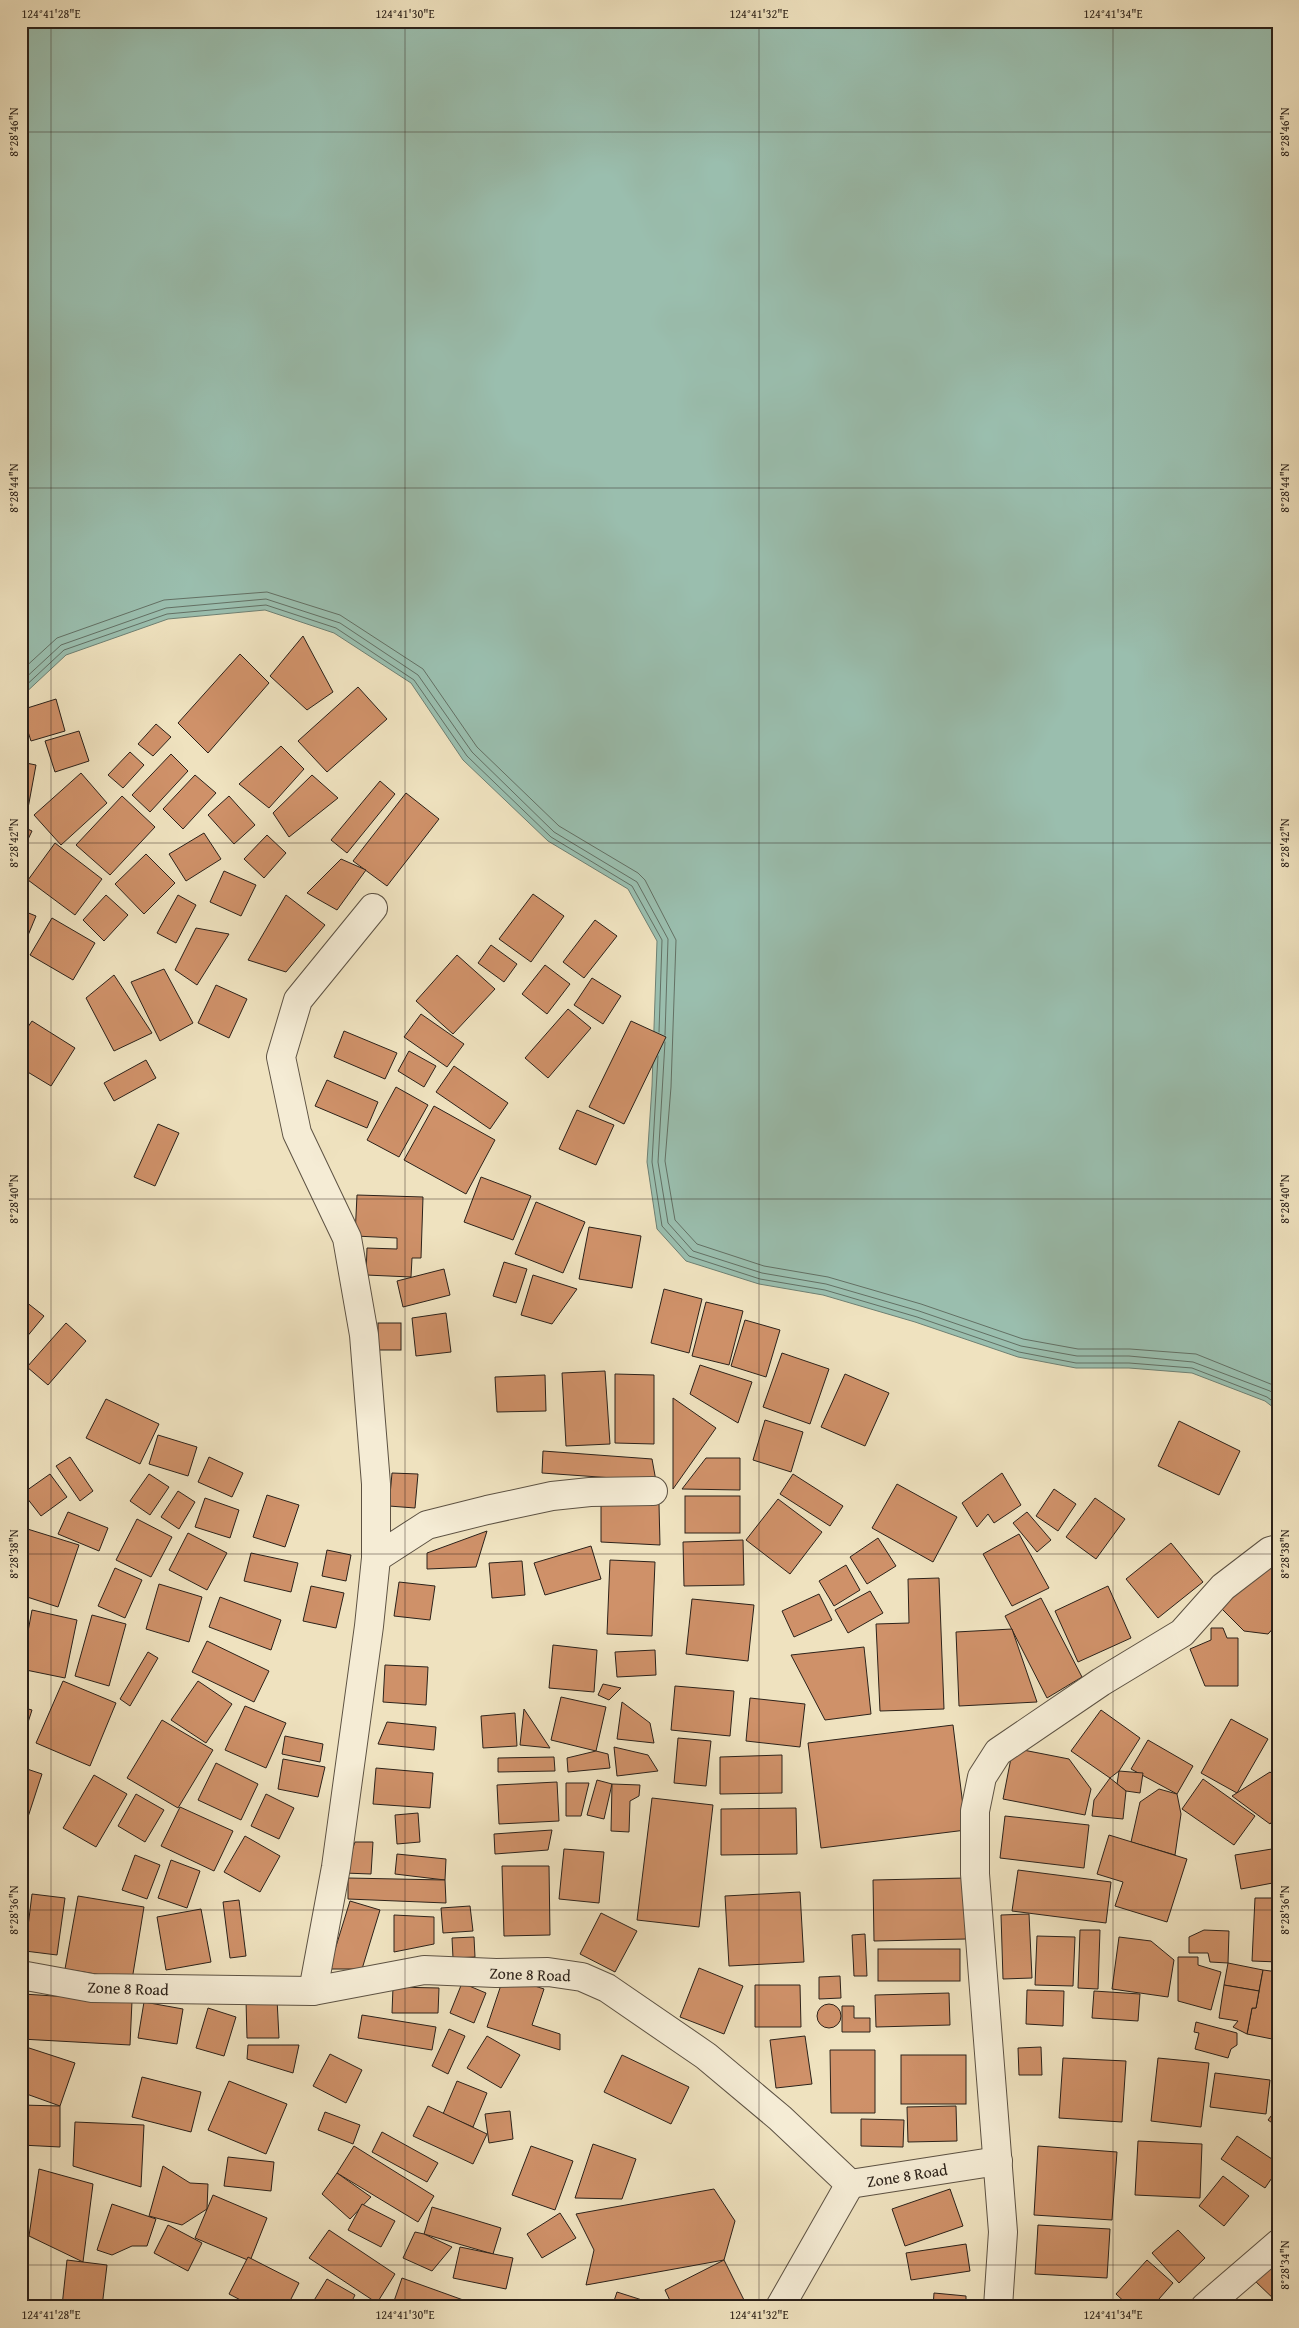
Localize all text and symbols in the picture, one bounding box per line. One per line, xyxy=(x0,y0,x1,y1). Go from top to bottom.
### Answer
text: 124°41'28"E xyxy=(21,5,81,22)
text: 124°41'30"E xyxy=(375,5,435,22)
text: 124°41'32"E xyxy=(729,5,789,22)
text: 124°41'34"E xyxy=(1083,5,1143,22)
text: 8°28'46"N xyxy=(5,107,22,157)
text: 8°28'46"N xyxy=(1276,107,1293,157)
text: 8°28'44"N xyxy=(5,463,22,513)
text: 8°28'44"N xyxy=(1276,463,1293,513)
text: 8°28'42"N xyxy=(5,818,22,868)
text: 8°28'42"N xyxy=(1276,818,1293,868)
text: 8°28'40"N xyxy=(5,1174,22,1224)
text: 8°28'40"N xyxy=(1276,1174,1293,1224)
text: 8°28'38"N xyxy=(5,1529,22,1579)
text: 8°28'38"N xyxy=(1276,1529,1293,1579)
text: 8°28'36"N xyxy=(5,1885,22,1935)
text: 8°28'36"N xyxy=(1276,1885,1293,1935)
street label: Zone 8 Road xyxy=(489,1961,572,1987)
street label: Zone 8 Road xyxy=(87,1975,170,2001)
street label: Zone 8 Road xyxy=(865,2157,950,2193)
text: 8°28'34"N xyxy=(1276,2240,1293,2290)
text: 124°41'28"E xyxy=(21,2306,81,2323)
text: 124°41'30"E xyxy=(375,2306,435,2323)
text: 124°41'32"E xyxy=(729,2306,789,2323)
text: 124°41'34"E xyxy=(1083,2306,1143,2323)

